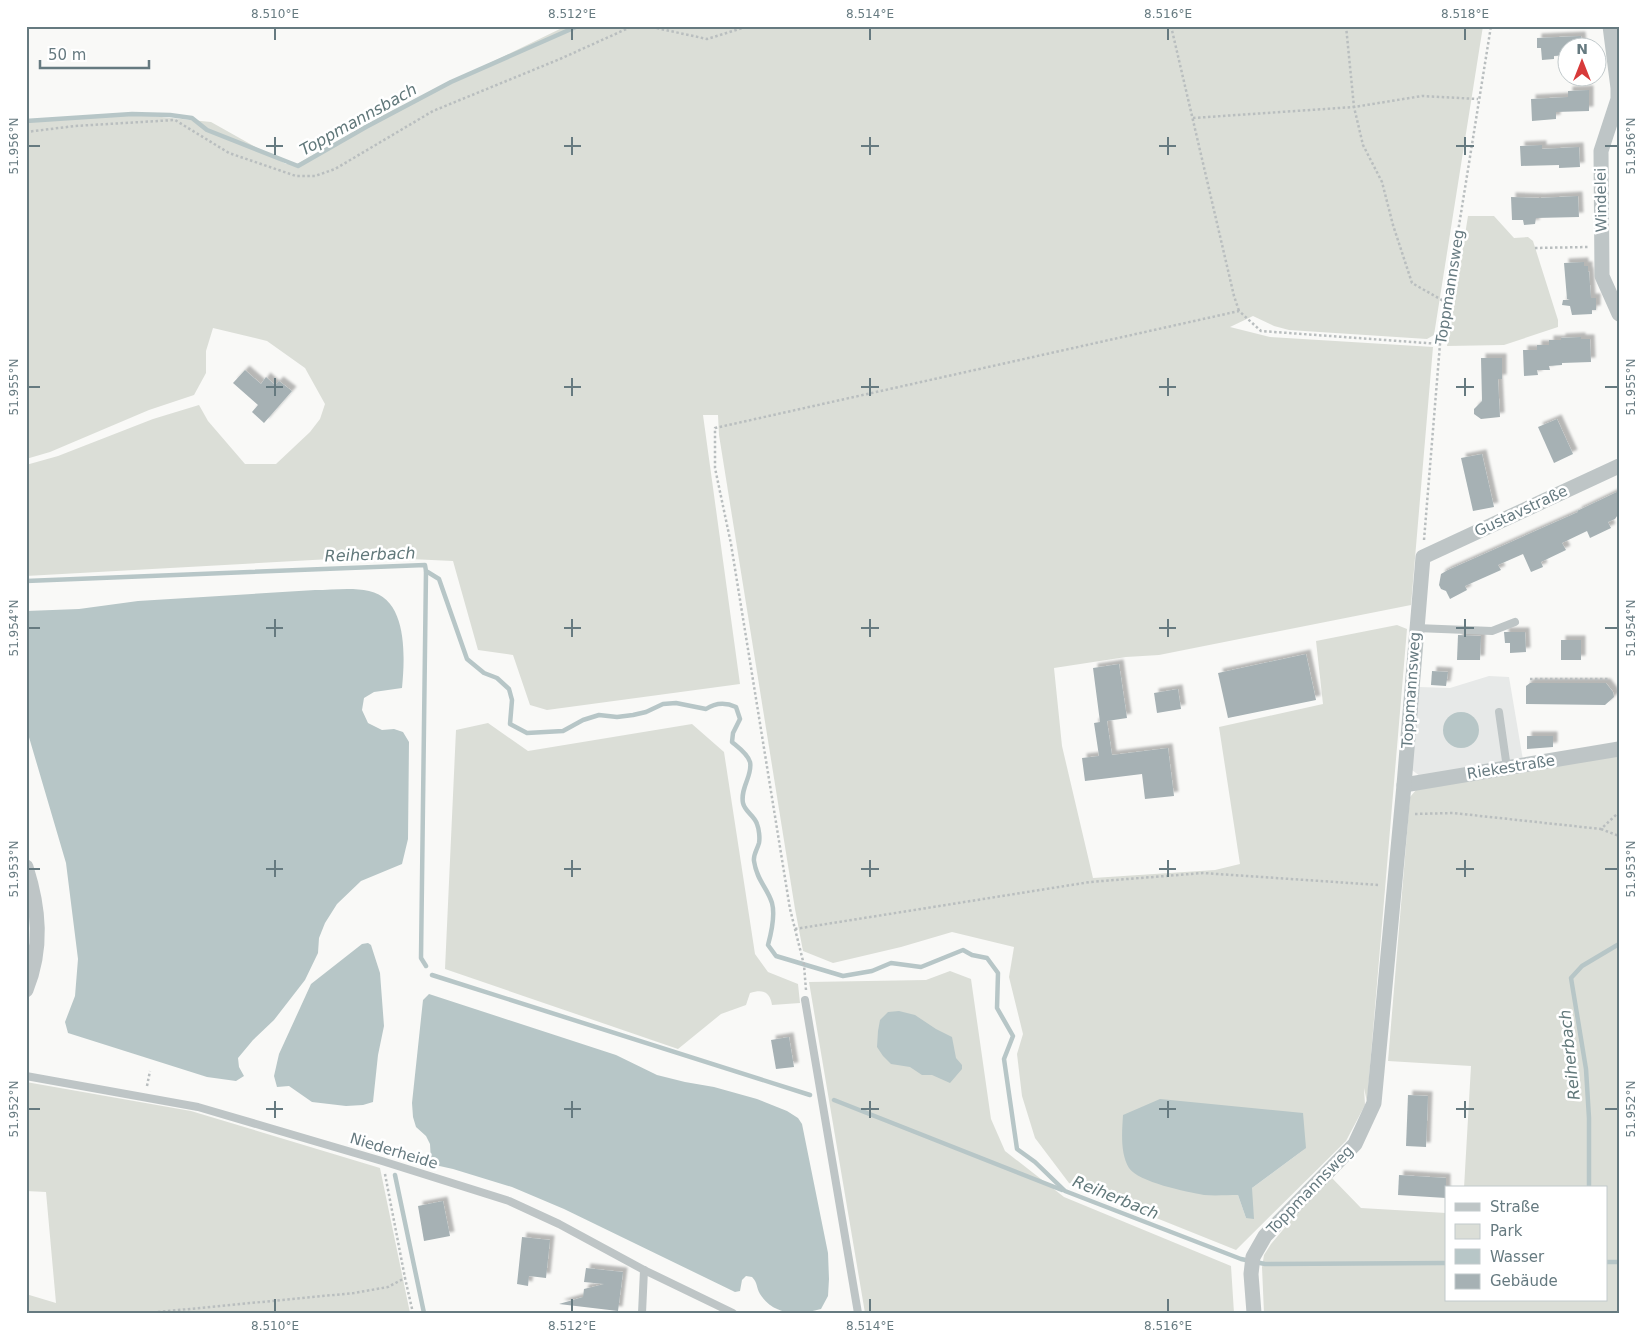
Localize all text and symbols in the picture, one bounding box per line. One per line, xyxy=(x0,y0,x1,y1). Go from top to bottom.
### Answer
text: 8.510°E xyxy=(251,7,299,21)
text: 8.512°E xyxy=(548,7,596,21)
text: 8.514°E xyxy=(846,7,894,21)
text: 8.516°E xyxy=(1144,7,1192,21)
text: 8.518°E xyxy=(1441,7,1489,21)
scale bar xyxy=(40,38,149,70)
north arrow xyxy=(1558,38,1608,88)
text: N xyxy=(1576,41,1588,57)
text: 50 m xyxy=(48,46,86,64)
water label: Toppmannsbach xyxy=(296,79,420,159)
text: 51.956°N xyxy=(7,118,21,174)
text: 51.956°N xyxy=(1624,118,1638,174)
street label: Windelei xyxy=(1591,168,1611,232)
street label: Toppmannsweg xyxy=(1432,228,1468,347)
text: 51.955°N xyxy=(7,359,21,415)
text: 51.955°N xyxy=(1624,359,1638,415)
street label: Gustavstraße xyxy=(1472,482,1570,540)
water label: Reiherbach xyxy=(324,543,416,566)
text: 51.954°N xyxy=(7,600,21,656)
text: 51.954°N xyxy=(1624,600,1638,656)
street label: Toppmannsweg xyxy=(1398,631,1424,750)
street label: Riekestraße xyxy=(1466,751,1556,783)
text: 51.953°N xyxy=(7,841,21,897)
text: 51.953°N xyxy=(1624,841,1638,897)
water label: Reiherbach xyxy=(1555,1009,1584,1101)
text: 51.952°N xyxy=(7,1081,21,1137)
text: 51.952°N xyxy=(1624,1081,1638,1137)
street label: Niederheide xyxy=(348,1129,440,1173)
street label: Toppmannsweg xyxy=(1262,1142,1357,1239)
water label: Reiherbach xyxy=(1070,1172,1162,1223)
legend xyxy=(1445,1186,1608,1302)
text: Straße xyxy=(1490,1198,1539,1216)
text: Park xyxy=(1490,1222,1523,1240)
text: Wasser xyxy=(1490,1248,1545,1266)
text: Gebäude xyxy=(1490,1272,1558,1290)
text: 8.510°E xyxy=(251,1319,299,1333)
text: 8.512°E xyxy=(548,1319,596,1333)
text: 8.514°E xyxy=(846,1319,894,1333)
text: 8.516°E xyxy=(1144,1319,1192,1333)

